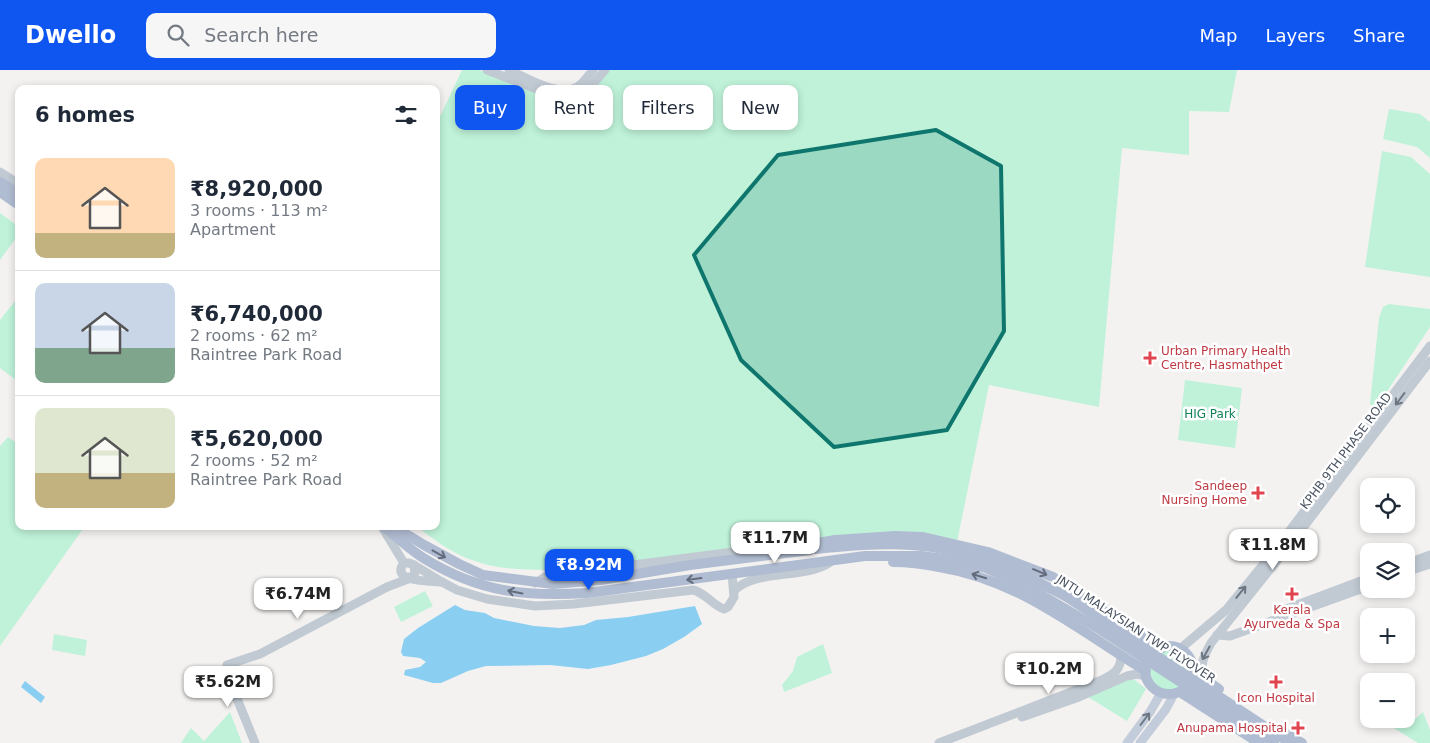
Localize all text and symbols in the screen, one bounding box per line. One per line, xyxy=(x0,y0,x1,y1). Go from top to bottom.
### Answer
search box xyxy=(146,13,496,58)
text: Dwello xyxy=(25,21,116,49)
icon: search xyxy=(164,21,192,49)
text: Search here xyxy=(204,24,318,46)
text: Map xyxy=(1199,25,1237,46)
text: Layers xyxy=(1265,25,1325,46)
text: Share xyxy=(1353,25,1405,46)
chip: Buy xyxy=(455,85,525,130)
chip: Rent xyxy=(535,85,613,130)
chip: Filters xyxy=(623,85,713,130)
chip: New xyxy=(723,85,798,130)
icon: filters xyxy=(392,101,420,129)
text: 6 homes xyxy=(35,103,135,127)
text: ₹8,920,000 xyxy=(190,177,323,201)
icon: home xyxy=(75,178,135,238)
text: 3 rooms · 113 m² xyxy=(190,201,328,220)
text: Apartment xyxy=(190,220,276,239)
text: ₹6,740,000 xyxy=(190,302,323,326)
icon: home xyxy=(75,303,135,363)
text: 2 rooms · 62 m² xyxy=(190,326,318,345)
place label: Urban Primary Health Centre, Hasmathpet xyxy=(1161,344,1291,372)
text: Raintree Park Road xyxy=(190,345,342,364)
marker: Urban Primary Health Centre, Hasmathpet xyxy=(1143,351,1157,365)
street label: KPHB 9TH PHASE ROAD xyxy=(1298,390,1394,512)
one-way arrow xyxy=(1395,392,1406,405)
park label: HIG Park xyxy=(1184,407,1236,421)
text: ₹5,620,000 xyxy=(190,427,323,451)
icon: home xyxy=(75,428,135,488)
text: 2 rooms · 52 m² xyxy=(190,451,318,470)
text: Raintree Park Road xyxy=(190,470,342,489)
map controls xyxy=(1360,478,1415,728)
button: locate xyxy=(1360,478,1415,533)
place label: Sandeep Nursing Home xyxy=(1161,479,1247,507)
marker: Sandeep Nursing Home xyxy=(1251,486,1265,500)
pin: ₹11.7M xyxy=(734,522,816,564)
text: ₹11.7M xyxy=(742,528,808,547)
pin: ₹11.8M xyxy=(1232,528,1314,571)
text: ₹11.8M xyxy=(1240,535,1306,554)
button: layers xyxy=(1360,543,1415,598)
pin: ₹8.92M xyxy=(548,548,630,591)
one-way arrow xyxy=(431,549,446,559)
text: ₹8.92M xyxy=(556,555,622,574)
one-way arrow xyxy=(1032,567,1047,577)
one-way arrow xyxy=(971,571,987,581)
street label: JNTU MALAYSIAN TWP FLYOVER xyxy=(1053,572,1218,686)
one-way arrow xyxy=(686,574,702,584)
pin: ₹6.74M xyxy=(257,578,339,620)
text: ₹6.74M xyxy=(265,584,331,603)
one-way arrow xyxy=(1235,586,1246,599)
one-way arrow xyxy=(508,587,524,597)
marker: Kerala Ayurveda & Spa xyxy=(1285,587,1299,601)
place label: Kerala Ayurveda & Spa xyxy=(1244,603,1340,631)
button: + xyxy=(1360,608,1415,663)
one-way arrow xyxy=(1200,645,1210,660)
pin: ₹10.2M xyxy=(1008,652,1090,695)
text: ₹10.2M xyxy=(1016,659,1082,678)
pin: ₹5.62M xyxy=(187,666,269,708)
text: ₹5.62M xyxy=(195,672,261,691)
button: − xyxy=(1360,673,1415,728)
marker: Icon Hospital xyxy=(1269,675,1283,689)
place label: Icon Hospital xyxy=(1237,691,1315,705)
one-way arrow xyxy=(1140,712,1150,726)
place label: Anupama Hospital xyxy=(1177,721,1287,735)
marker: Anupama Hospital xyxy=(1291,721,1305,735)

